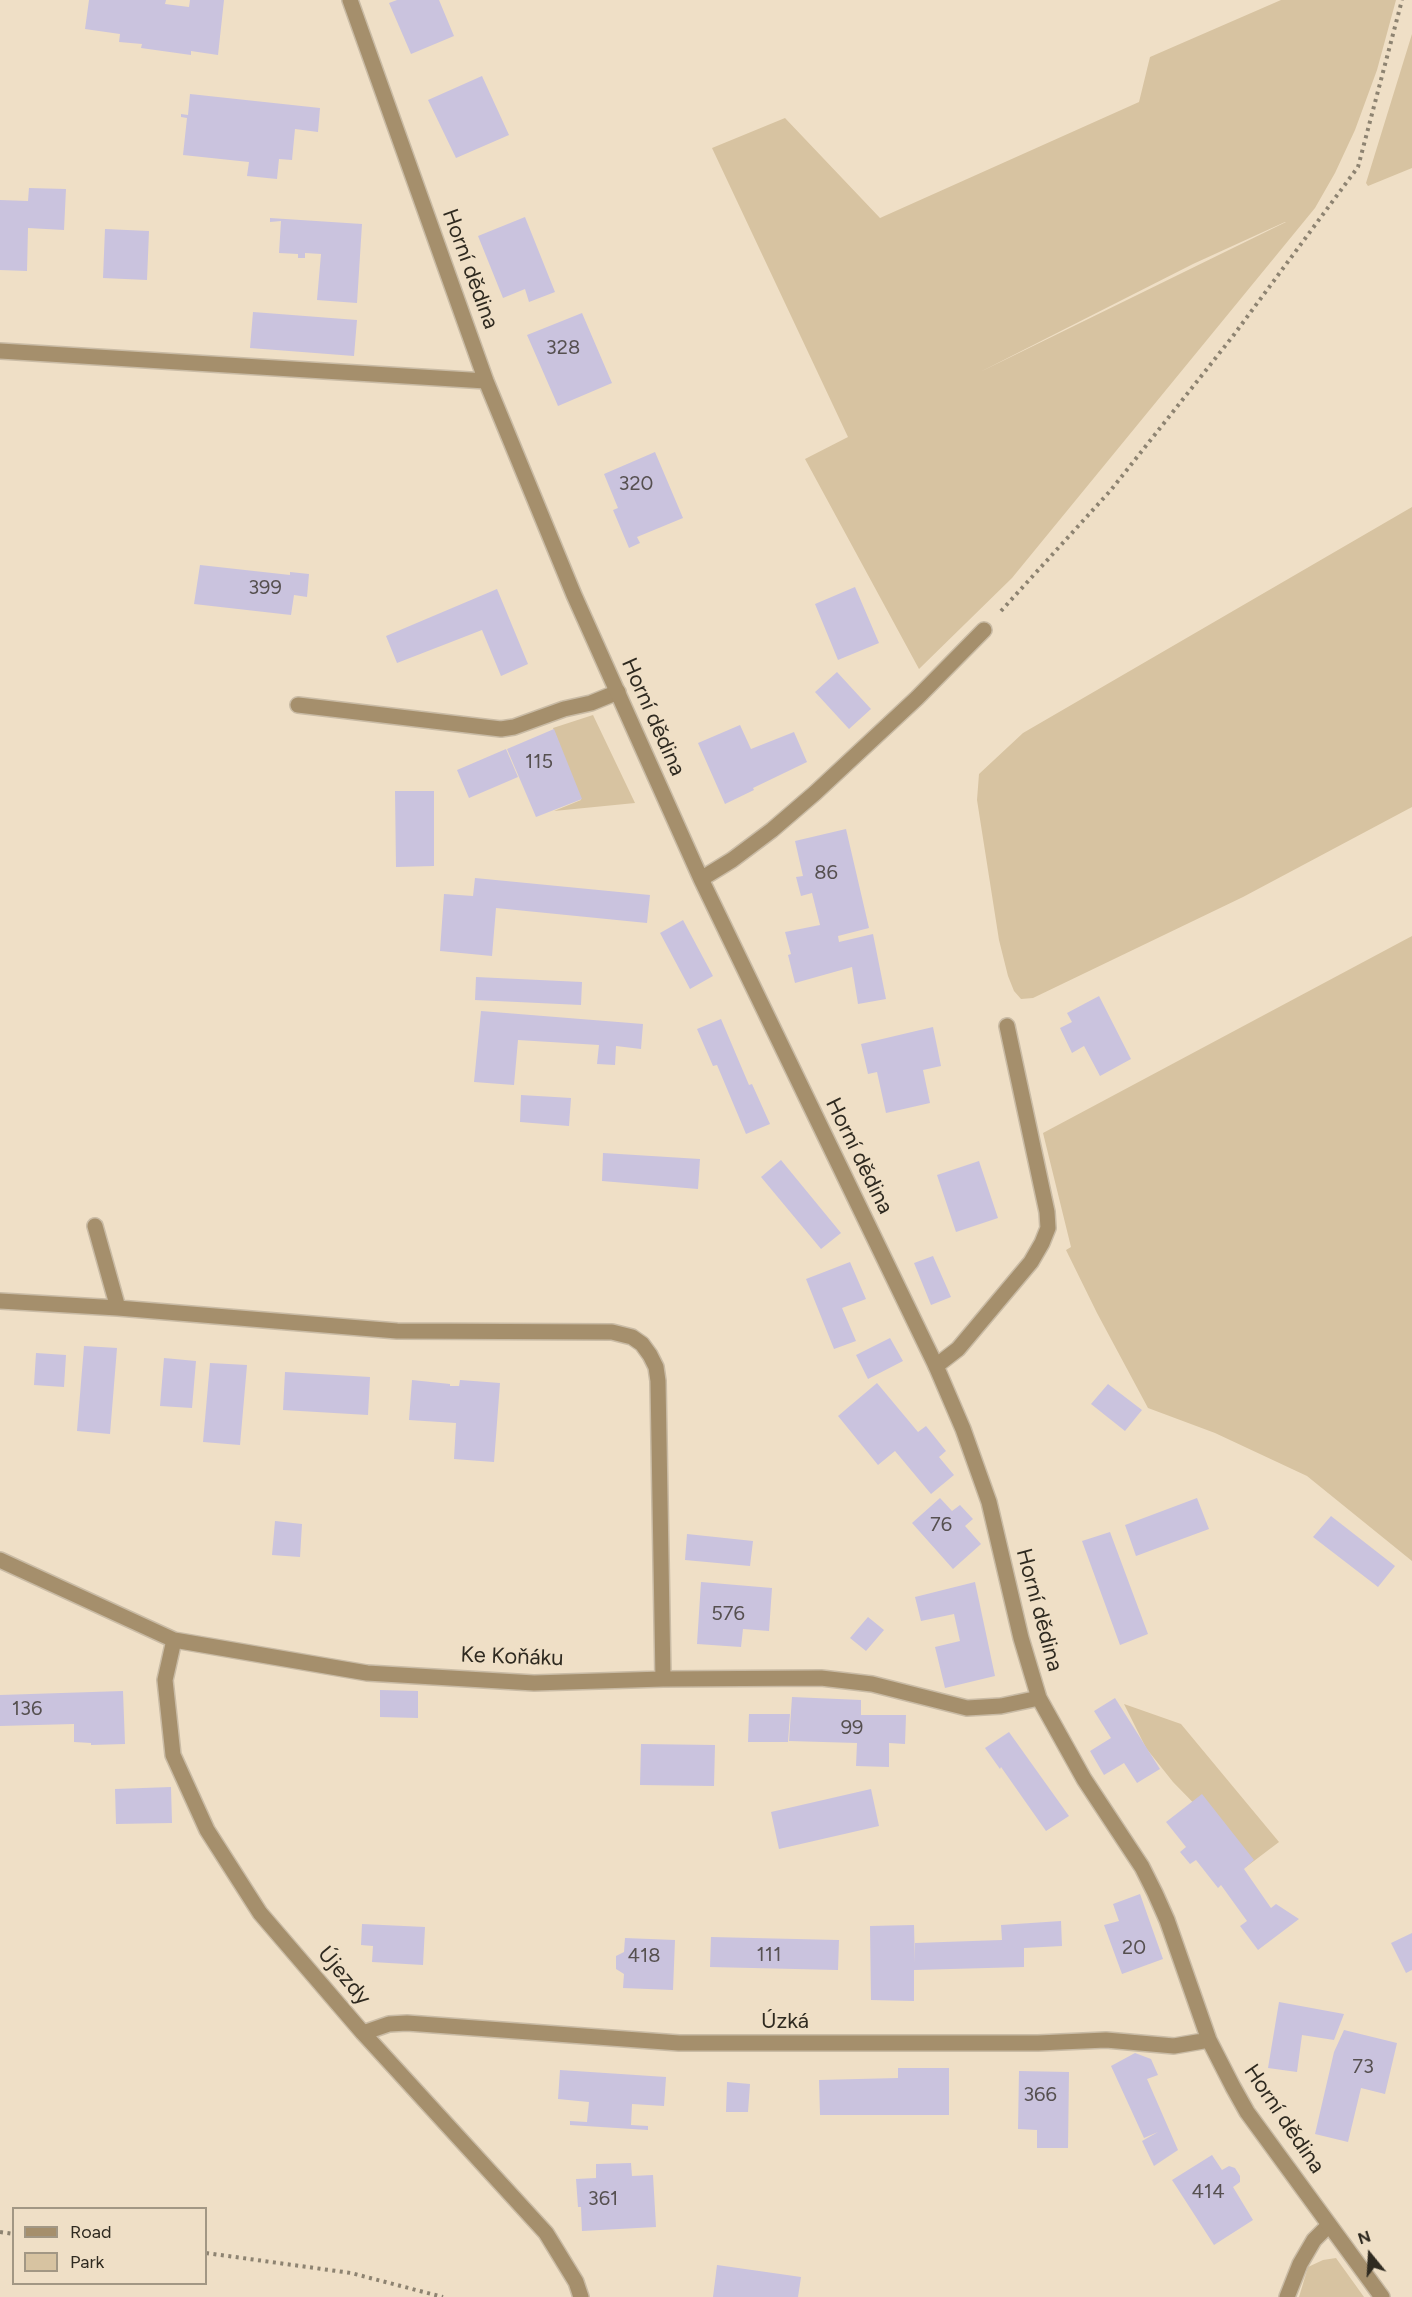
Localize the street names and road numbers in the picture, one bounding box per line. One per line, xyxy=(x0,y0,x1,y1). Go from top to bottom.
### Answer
street label: Horní dědina xyxy=(436,205,504,333)
street label: Horní dědina xyxy=(615,654,691,780)
street label: Horní dědina xyxy=(820,1094,898,1218)
street label: Horní dědina xyxy=(1010,1546,1068,1674)
street label: Ke Koňáku xyxy=(460,1642,564,1672)
street label: Újezdy xyxy=(312,1941,376,2011)
street label: Úzká xyxy=(761,2009,809,2035)
street label: Horní dědina xyxy=(1238,2059,1330,2179)

